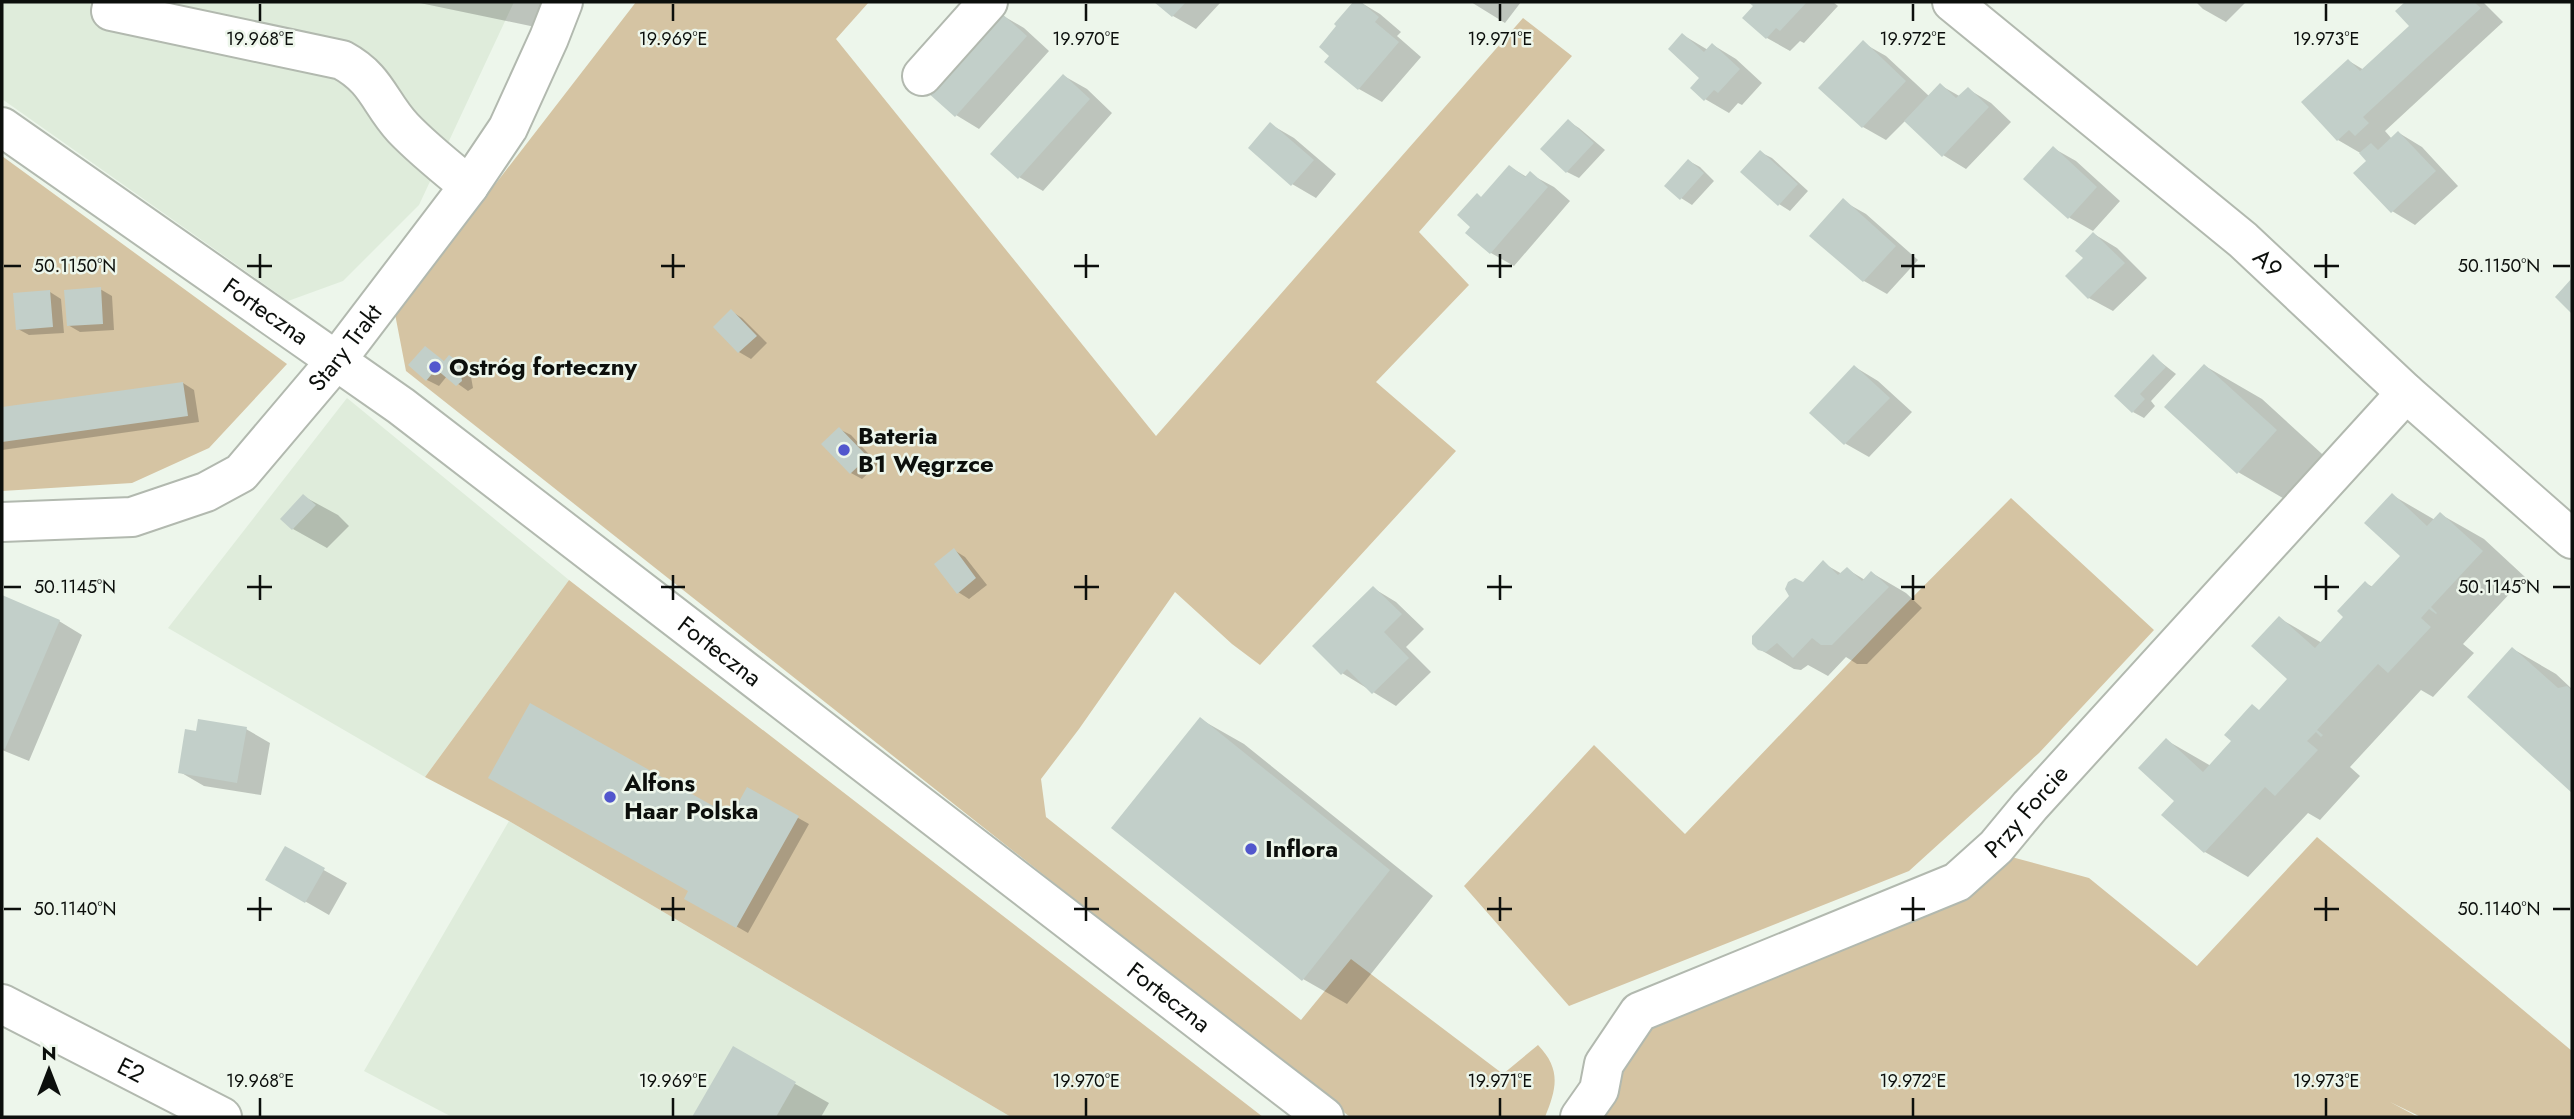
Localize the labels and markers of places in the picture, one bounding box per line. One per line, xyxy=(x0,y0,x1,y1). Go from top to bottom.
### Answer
place label: Ostróg forteczny xyxy=(449,349,638,384)
marker: Ostróg forteczny xyxy=(427,359,443,375)
place label: Bateria B1 Węgrzce xyxy=(858,418,994,481)
marker: Bateria B1 Węgrzce xyxy=(836,442,852,458)
place label: Alfons Haar Polska xyxy=(623,765,758,828)
marker: Alfons Haar Polska xyxy=(602,789,618,805)
place label: Inflora xyxy=(1265,831,1338,866)
marker: Inflora xyxy=(1243,841,1259,857)

